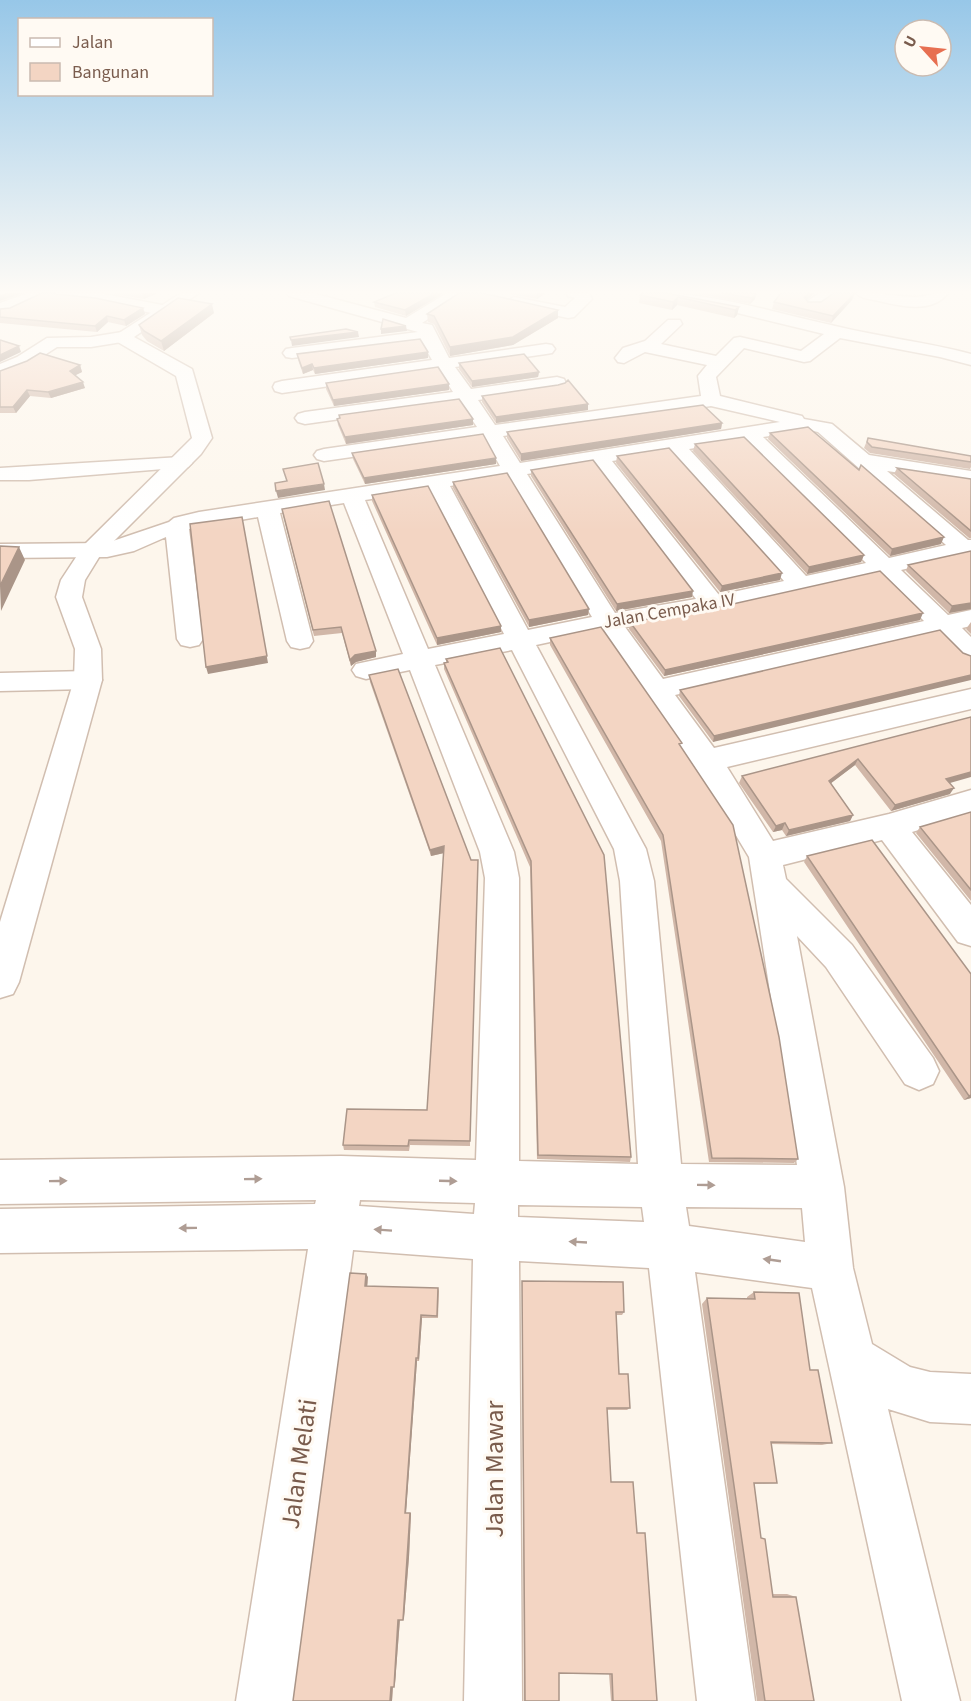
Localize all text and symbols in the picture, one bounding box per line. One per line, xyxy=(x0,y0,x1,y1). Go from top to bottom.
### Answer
legend xyxy=(18,18,213,96)
north arrow xyxy=(893,18,953,78)
text: Jalan xyxy=(72,30,113,55)
text: U xyxy=(898,32,923,51)
text: Bangunan xyxy=(72,60,149,85)
street label: Jalan Cempaka IV xyxy=(601,587,737,635)
one-way arrow xyxy=(244,1174,263,1184)
one-way arrow xyxy=(49,1176,68,1186)
one-way arrow xyxy=(439,1177,458,1186)
one-way arrow xyxy=(697,1180,716,1189)
one-way arrow xyxy=(179,1223,198,1233)
one-way arrow xyxy=(374,1225,393,1235)
one-way arrow xyxy=(568,1237,587,1246)
one-way arrow xyxy=(762,1256,781,1265)
street label: Jalan Melati xyxy=(272,1397,326,1531)
street label: Jalan Mawar xyxy=(476,1399,513,1538)

